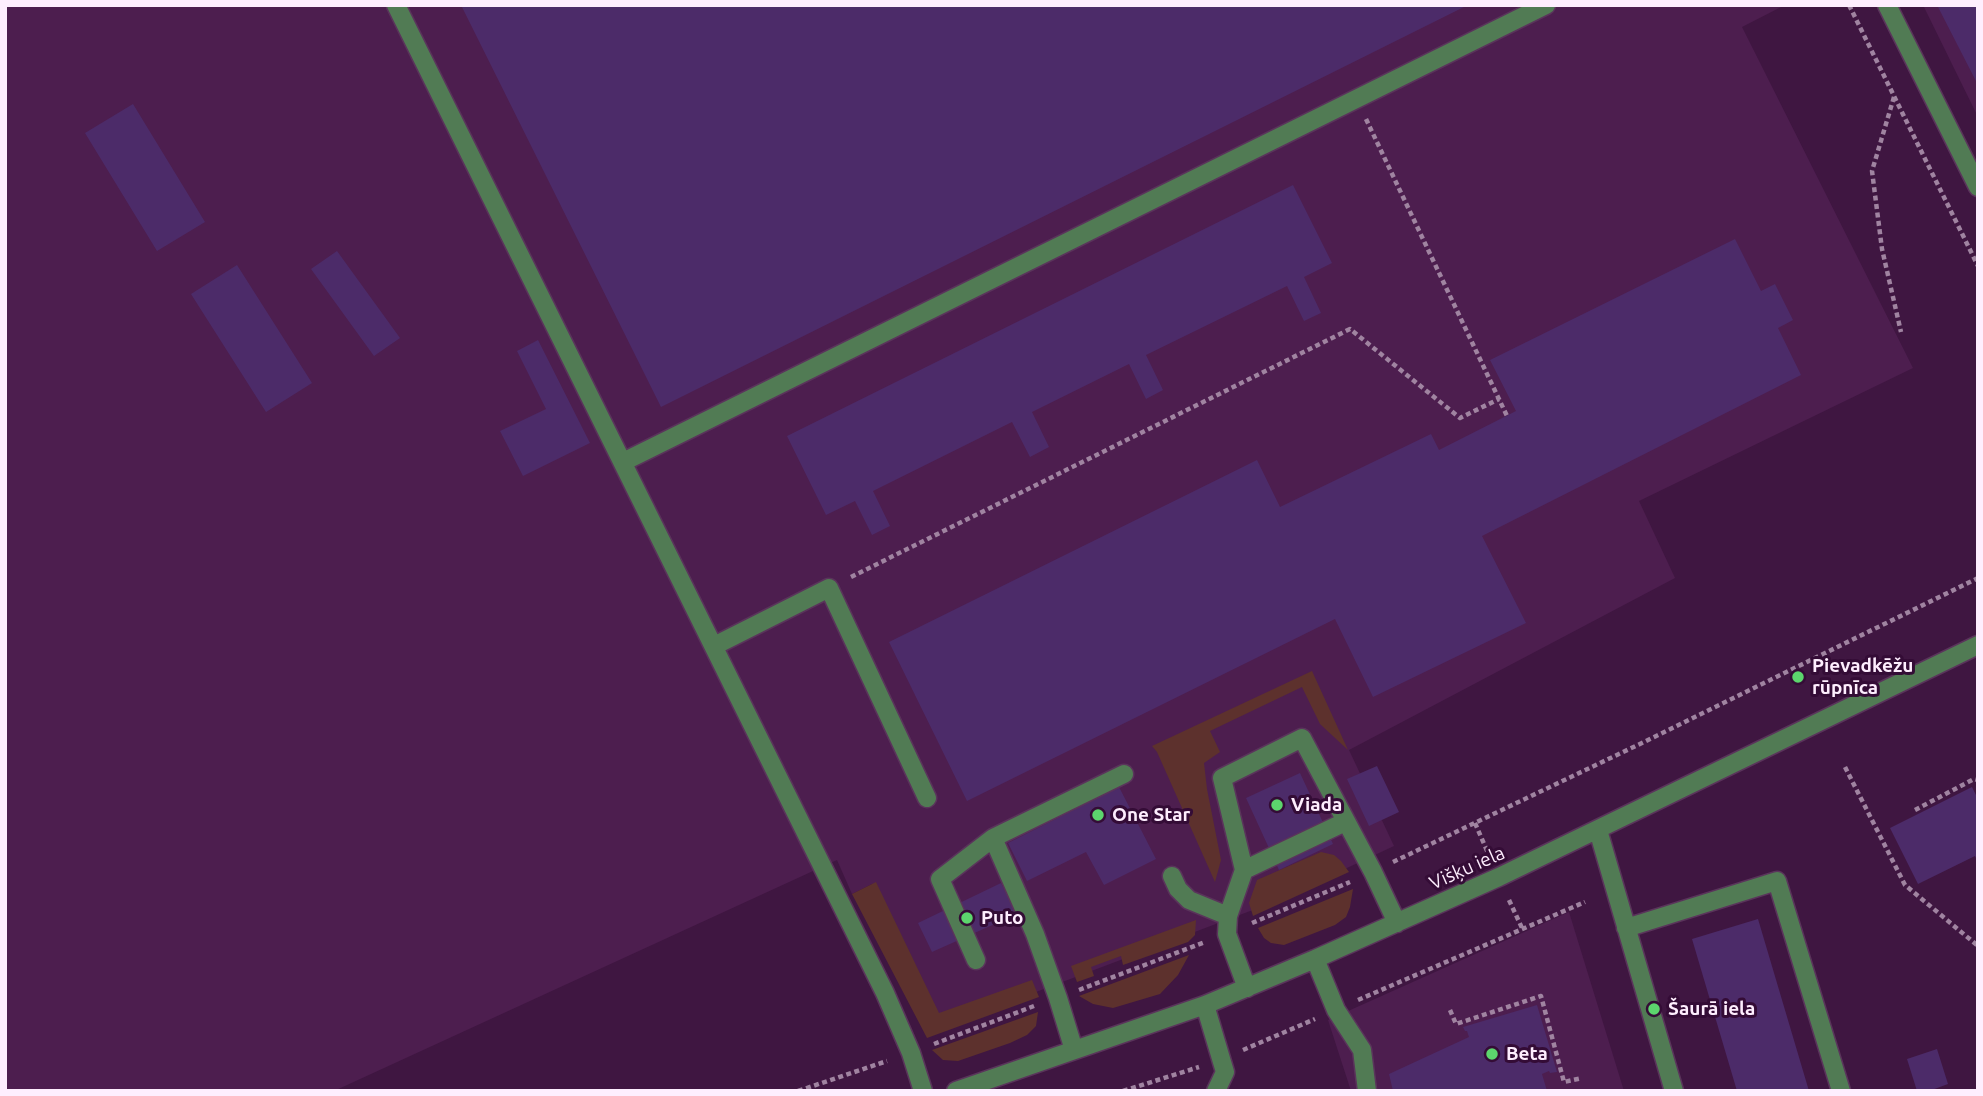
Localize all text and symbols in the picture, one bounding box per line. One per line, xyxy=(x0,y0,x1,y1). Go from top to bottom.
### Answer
place label: Pievadkēžu rūpnīca xyxy=(1812,655,1913,699)
marker: Pievadkēžu rūpnīca xyxy=(1790,669,1806,685)
place label: Viada xyxy=(1291,794,1342,816)
marker: Viada xyxy=(1269,797,1285,813)
place label: One Star xyxy=(1112,804,1190,826)
marker: One Star xyxy=(1090,807,1106,823)
street label: Višķu iela xyxy=(1426,841,1508,895)
place label: Puto xyxy=(981,907,1023,929)
marker: Puto xyxy=(959,910,975,926)
place label: Šaurā iela xyxy=(1668,998,1755,1020)
marker: Šaurā iela xyxy=(1646,1001,1662,1017)
place label: Beta xyxy=(1506,1043,1548,1065)
marker: Beta xyxy=(1484,1046,1500,1062)

